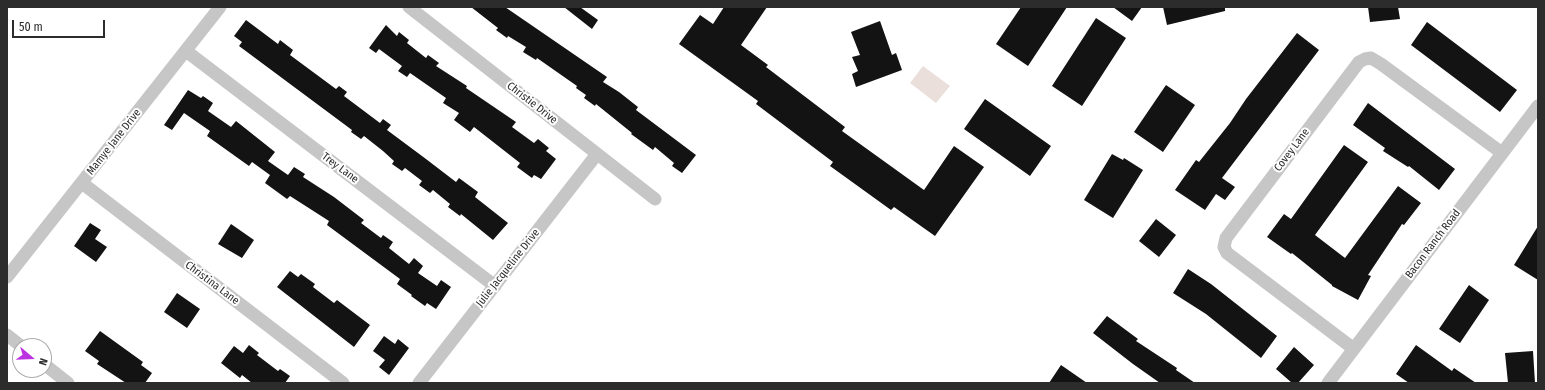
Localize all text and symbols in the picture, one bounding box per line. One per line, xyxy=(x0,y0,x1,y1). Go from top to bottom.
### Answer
scale bar xyxy=(14,12,107,38)
text: 50 m xyxy=(19,20,43,34)
street label: Christie Drive xyxy=(504,79,560,127)
street label: Mamye Jane Drive xyxy=(84,106,144,178)
street label: Covey Lane xyxy=(1272,126,1312,174)
street label: Trey Lane xyxy=(319,150,361,186)
street label: Bacon Ranch Road xyxy=(1403,207,1463,281)
street label: Julie Jacqueline Drive xyxy=(473,226,543,310)
street label: Christina Lane xyxy=(182,258,242,308)
north arrow xyxy=(12,338,52,378)
text: N xyxy=(36,357,50,367)

